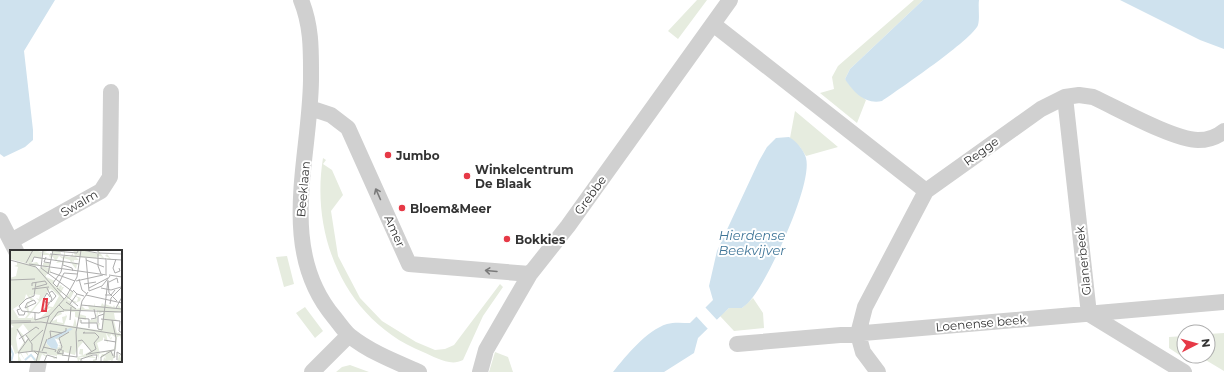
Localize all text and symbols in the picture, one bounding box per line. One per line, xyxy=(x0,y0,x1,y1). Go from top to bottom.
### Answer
street label: Regge xyxy=(961,133,1001,169)
place label: Jumbo xyxy=(395,148,440,163)
marker: Jumbo xyxy=(383,150,393,160)
street label: Beeklaan xyxy=(293,160,313,218)
place label: Winkelcentrum De Blaak xyxy=(475,162,574,191)
marker: Winkelcentrum De Blaak xyxy=(462,171,472,181)
street label: Grebbe xyxy=(571,173,609,217)
street label: Swalm xyxy=(58,186,100,220)
one-way arrow xyxy=(374,189,381,201)
place label: Bloem&Meer xyxy=(410,201,491,216)
marker: Bloem&Meer xyxy=(397,203,407,213)
street label: Amer xyxy=(381,213,409,249)
street label: Glanerbeek xyxy=(1072,225,1094,296)
water label: Hierdense Beekvijver xyxy=(719,227,786,258)
place label: Bokkies xyxy=(515,232,566,247)
marker: Bokkies xyxy=(502,234,512,244)
inset map xyxy=(10,250,122,362)
one-way arrow xyxy=(485,267,498,274)
street label: Loenense beek xyxy=(935,311,1028,334)
north arrow xyxy=(1176,324,1216,364)
text: N xyxy=(1199,338,1213,348)

